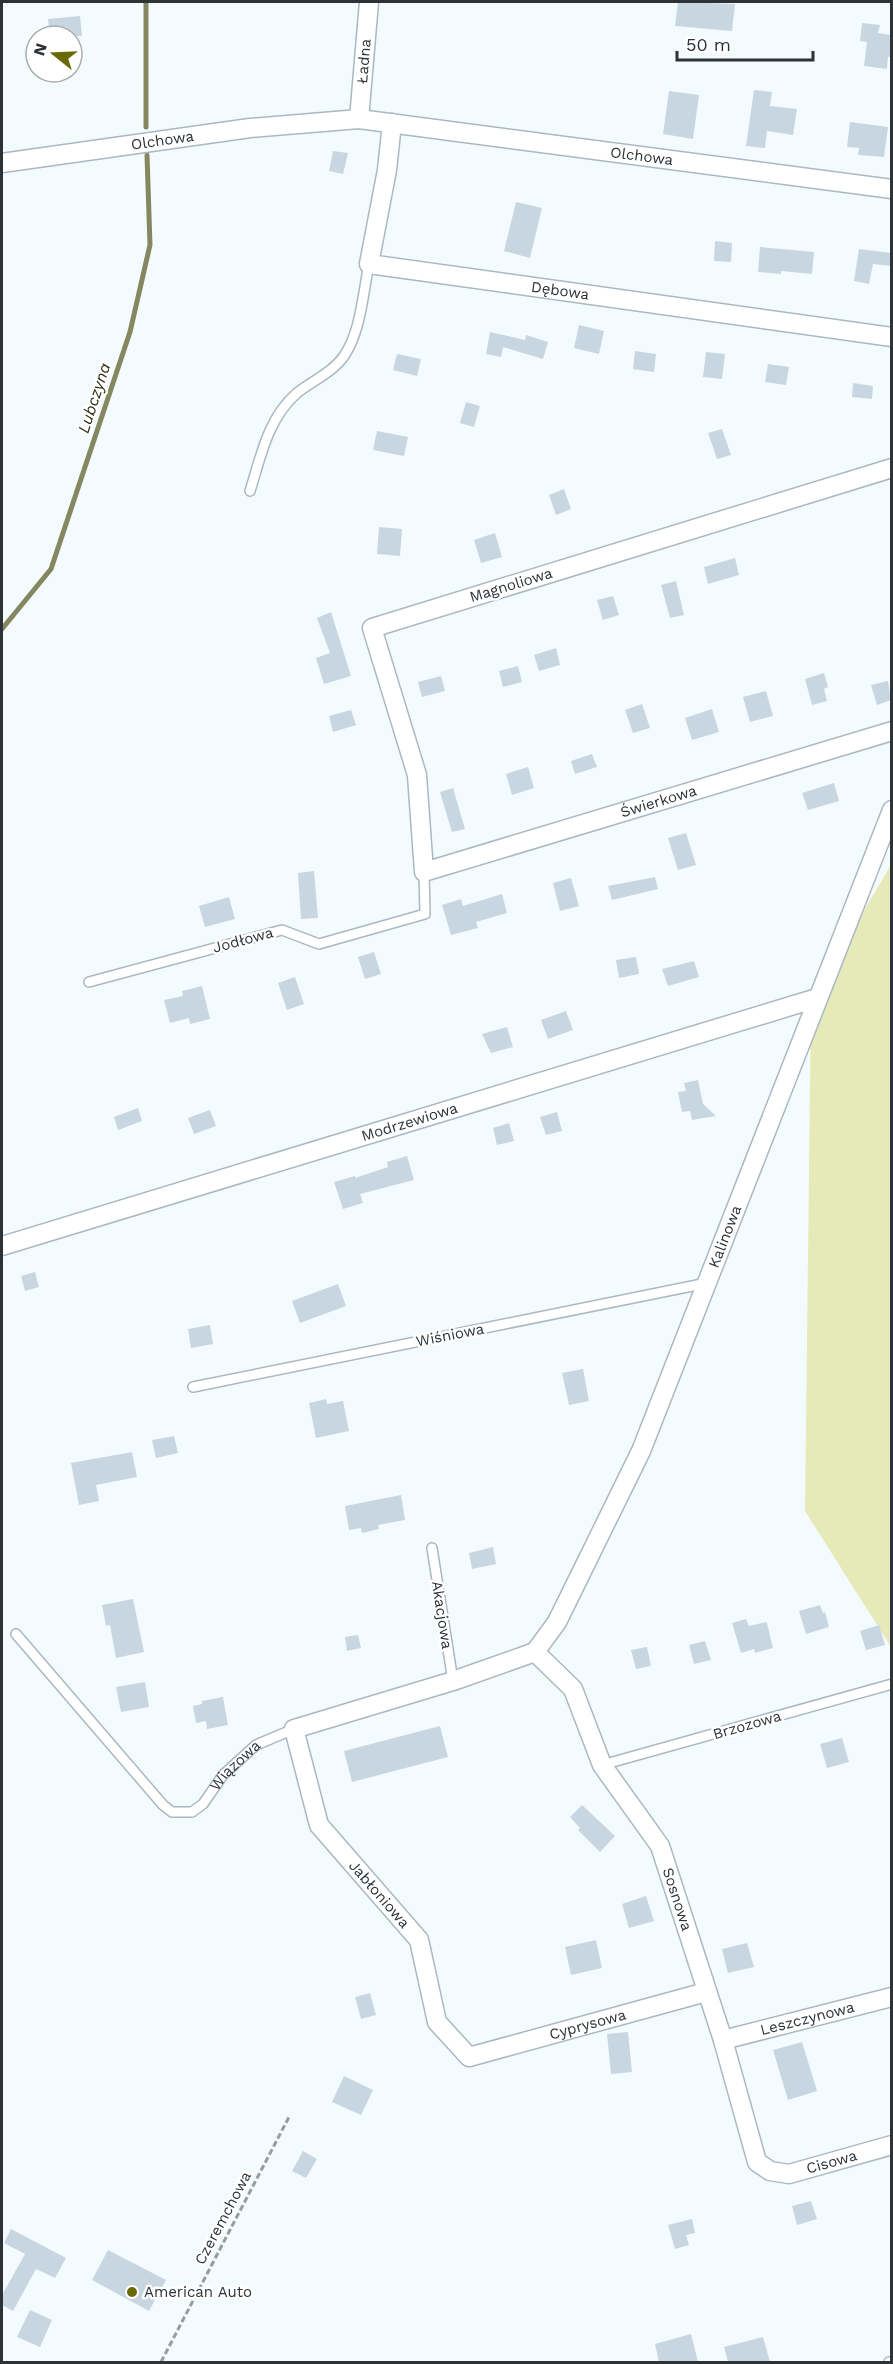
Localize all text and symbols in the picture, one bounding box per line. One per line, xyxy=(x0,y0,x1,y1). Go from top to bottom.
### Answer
north arrow xyxy=(24,24,84,84)
scale bar xyxy=(677,24,814,62)
text: 50 m xyxy=(686,34,731,55)
street label: Ładna xyxy=(353,37,375,84)
text: N xyxy=(29,41,51,58)
street label: Olchowa xyxy=(130,127,195,154)
street label: Olchowa xyxy=(609,143,675,169)
street label: Dębowa xyxy=(530,278,591,304)
water label: Lubczyna xyxy=(74,360,114,436)
street label: Magnoliowa xyxy=(467,564,555,606)
street label: Świerkowa xyxy=(618,781,699,821)
street label: Jodłowa xyxy=(211,923,276,957)
street label: Modrzewiowa xyxy=(359,1099,460,1145)
street label: Kalinowa xyxy=(705,1202,746,1270)
street label: Wiśniowa xyxy=(414,1319,486,1350)
street label: Akacjowa xyxy=(428,1580,456,1651)
street label: Brzozowa xyxy=(711,1707,784,1743)
street label: Wiązowa xyxy=(206,1736,265,1794)
street label: Jabłoniowa xyxy=(345,1857,414,1932)
street label: Sosnowa xyxy=(659,1865,696,1934)
street label: Leszczynowa xyxy=(758,1998,857,2039)
street label: Cyprysowa xyxy=(547,2005,628,2044)
street label: Cisowa xyxy=(804,2146,860,2178)
street label: Czeremchowa xyxy=(191,2168,255,2268)
place label: American Auto xyxy=(144,2283,252,2301)
marker: American Auto xyxy=(125,2285,139,2299)

